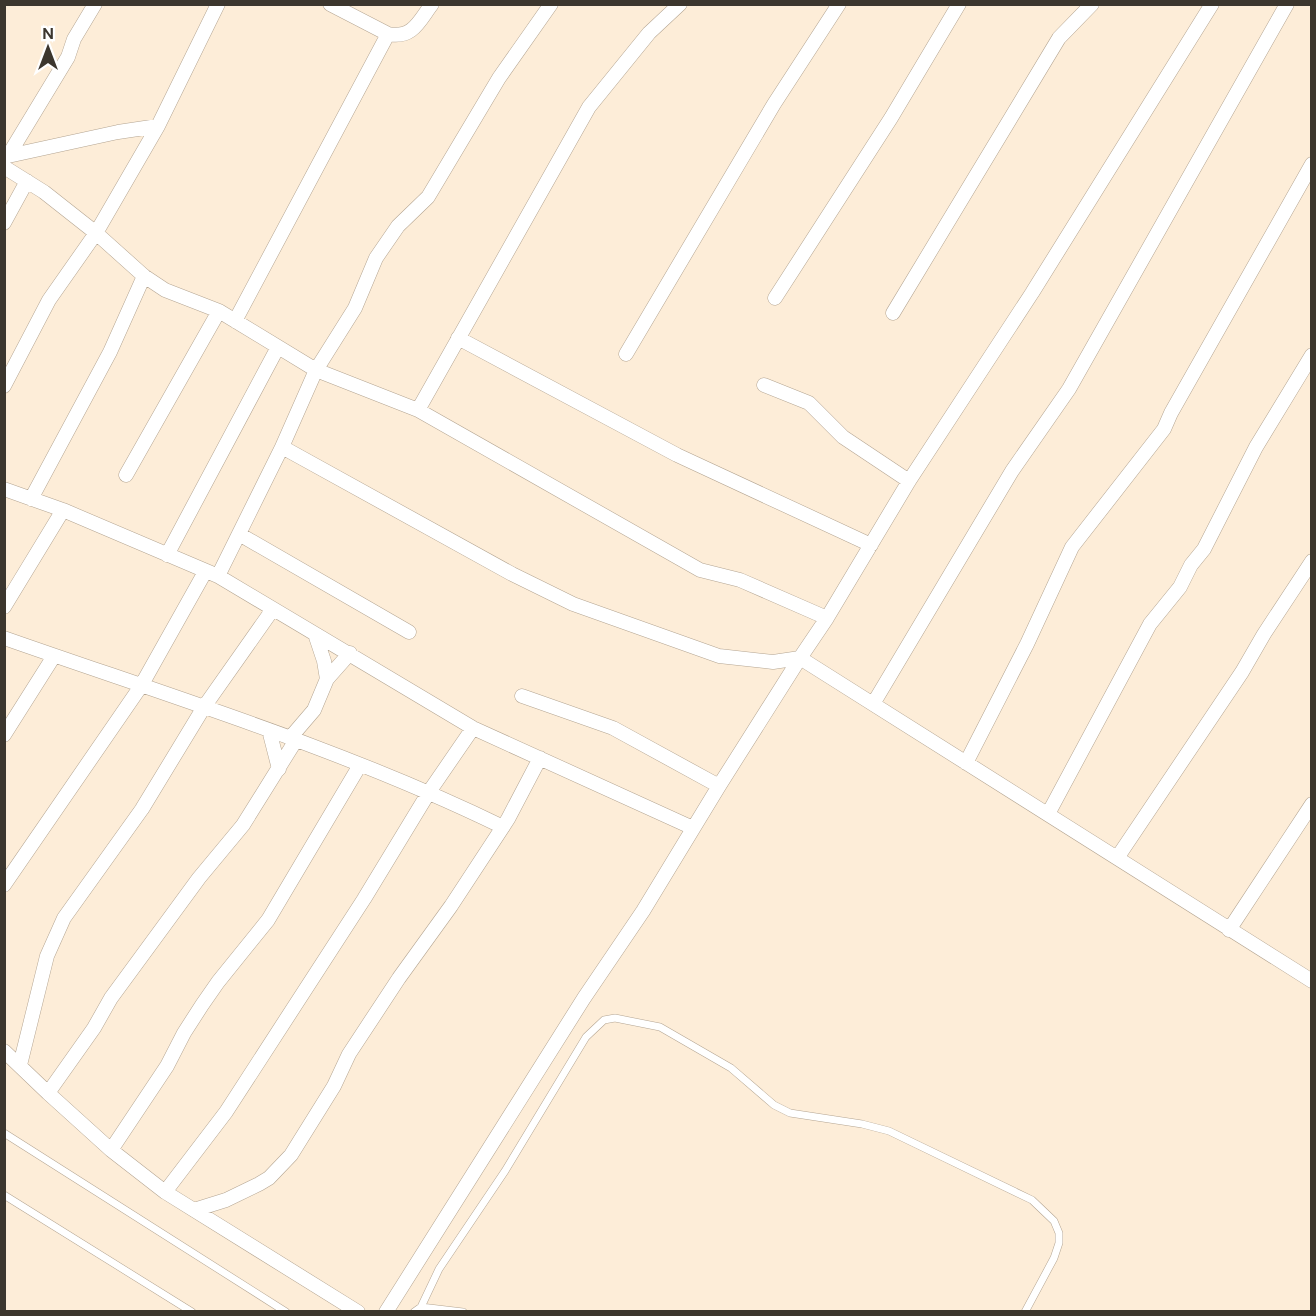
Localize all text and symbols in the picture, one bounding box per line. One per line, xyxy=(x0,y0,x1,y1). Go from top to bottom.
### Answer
north arrow xyxy=(18,18,78,78)
text: N xyxy=(42,23,54,44)

